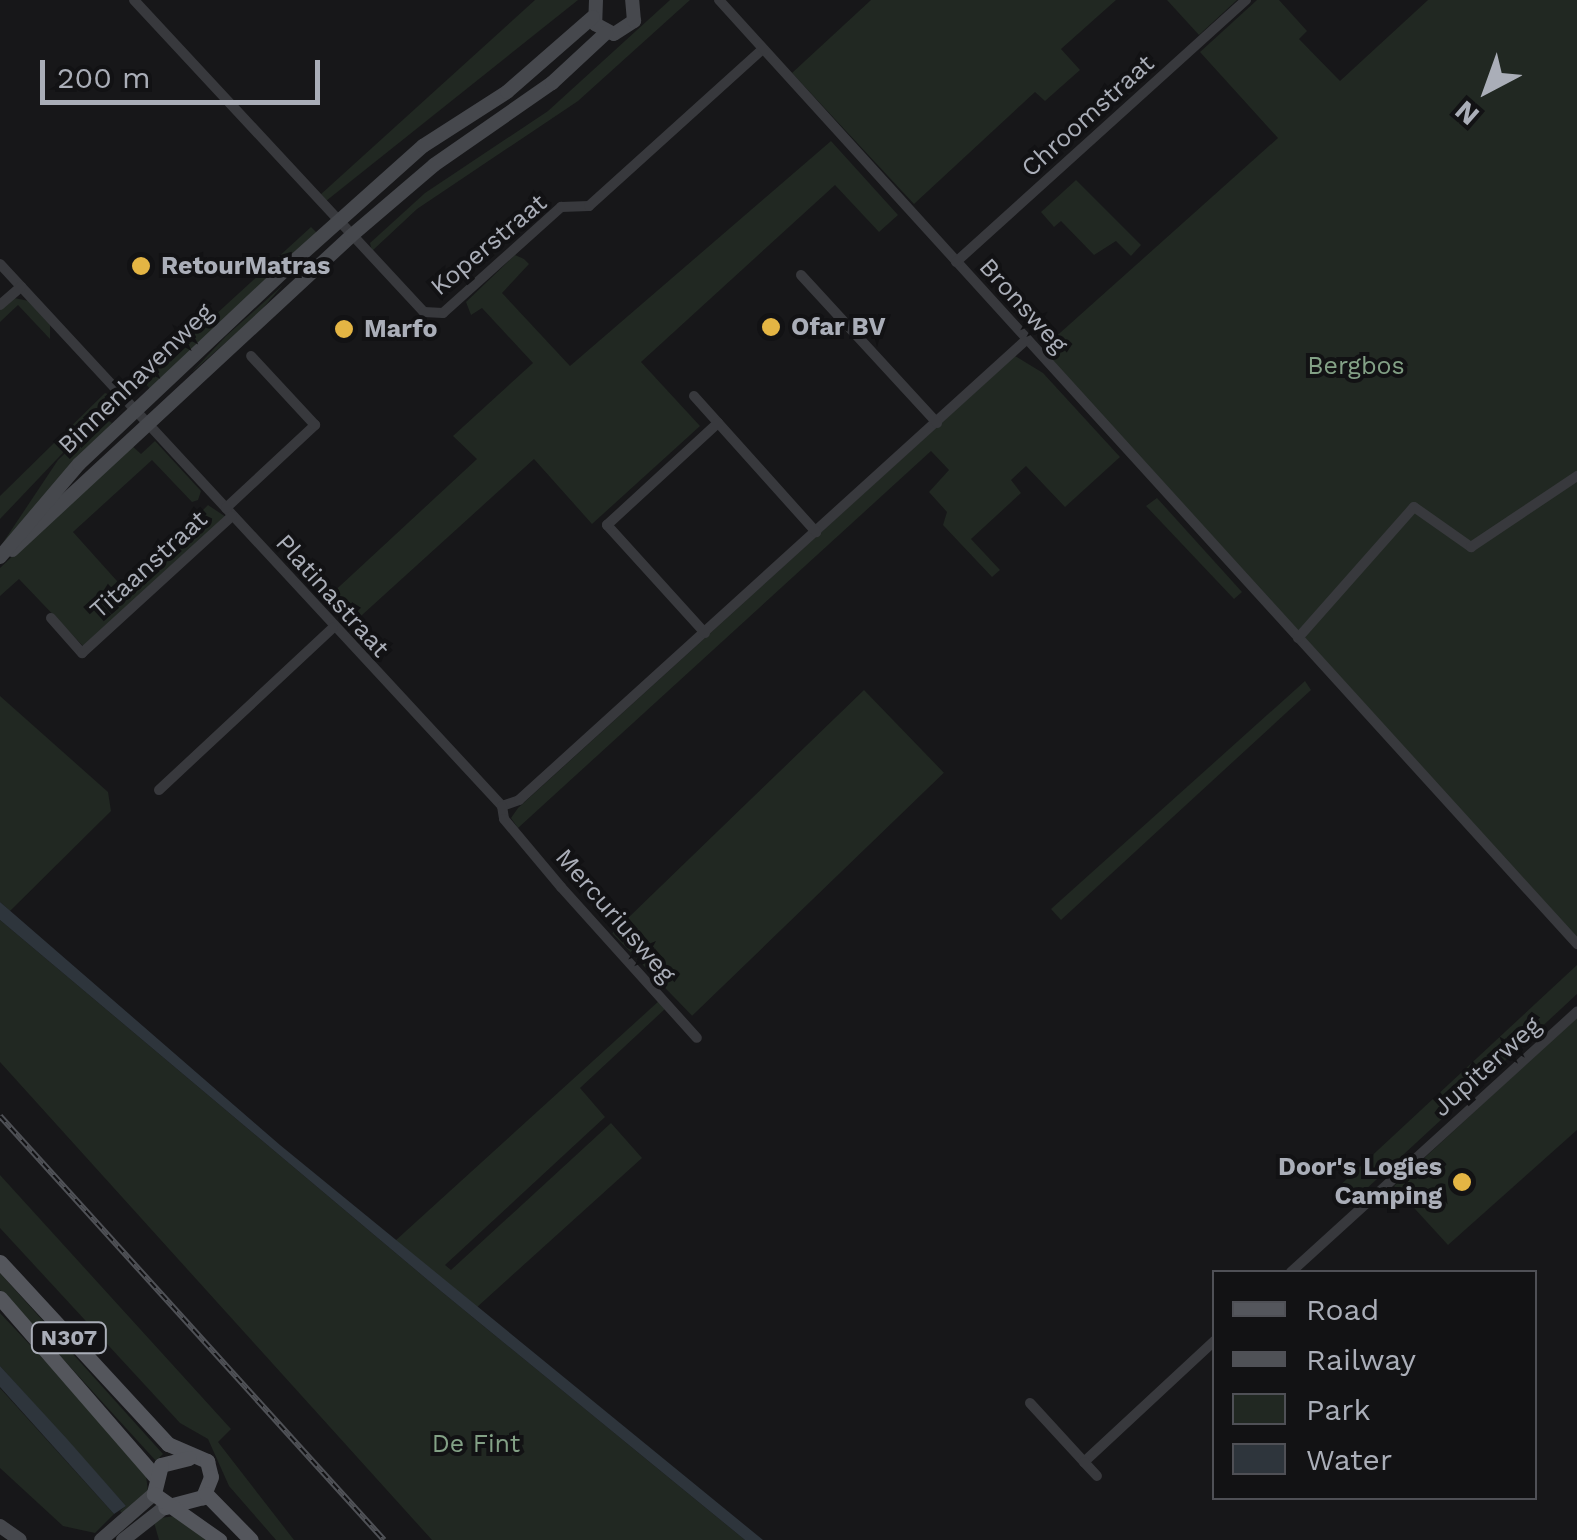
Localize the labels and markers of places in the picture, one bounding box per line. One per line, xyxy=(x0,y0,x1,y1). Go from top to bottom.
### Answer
place label: RetourMatras xyxy=(161,251,330,281)
marker: RetourMatras xyxy=(130,255,152,277)
place label: Ofar BV xyxy=(791,312,886,342)
place label: Marfo xyxy=(364,314,437,344)
marker: Ofar BV xyxy=(760,316,782,338)
marker: Marfo xyxy=(333,318,355,340)
place label: Door's Logies Camping xyxy=(1278,1153,1442,1212)
marker: Door's Logies Camping xyxy=(1451,1171,1473,1193)

